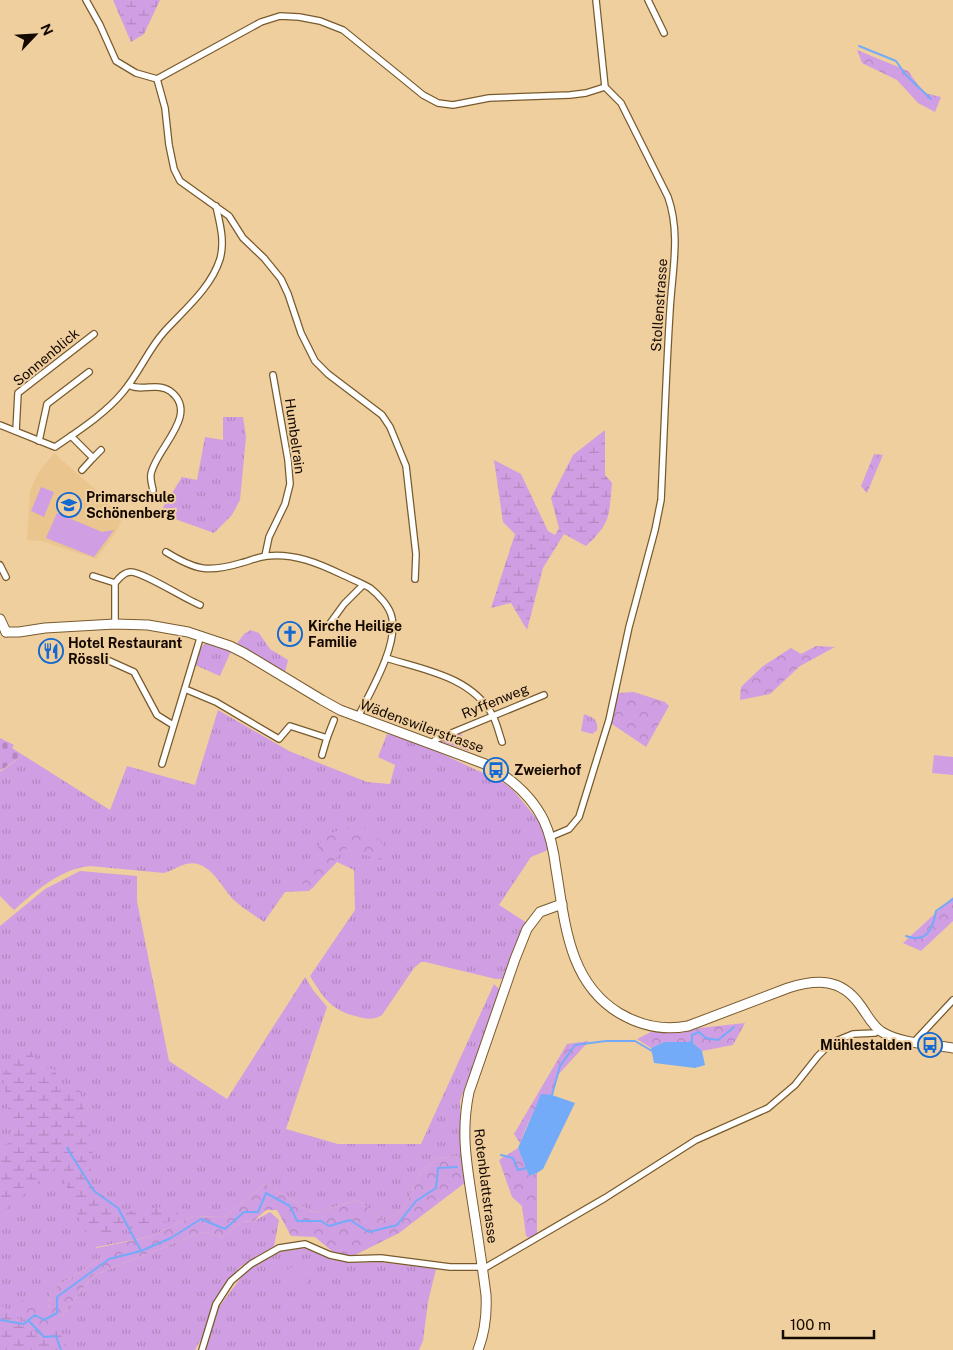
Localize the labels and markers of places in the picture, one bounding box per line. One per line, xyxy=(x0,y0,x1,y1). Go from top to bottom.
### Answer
place label: Primarschule Schönenberg xyxy=(86,489,176,521)
school or university icon: Primarschule Schönenberg xyxy=(56,492,82,518)
place label: Kirche Heilige Familie xyxy=(308,618,402,650)
church icon: Kirche Heilige Familie xyxy=(277,621,303,647)
place label: Hotel Restaurant Rössli xyxy=(68,635,182,667)
restaurant icon: Hotel Restaurant Rössli xyxy=(38,638,64,664)
bus stop icon: Zweierhof xyxy=(483,757,509,783)
place label: Zweierhof xyxy=(514,762,582,778)
bus stop icon: Mühlestalden xyxy=(917,1032,943,1058)
place label: Mühlestalden xyxy=(820,1037,912,1053)

